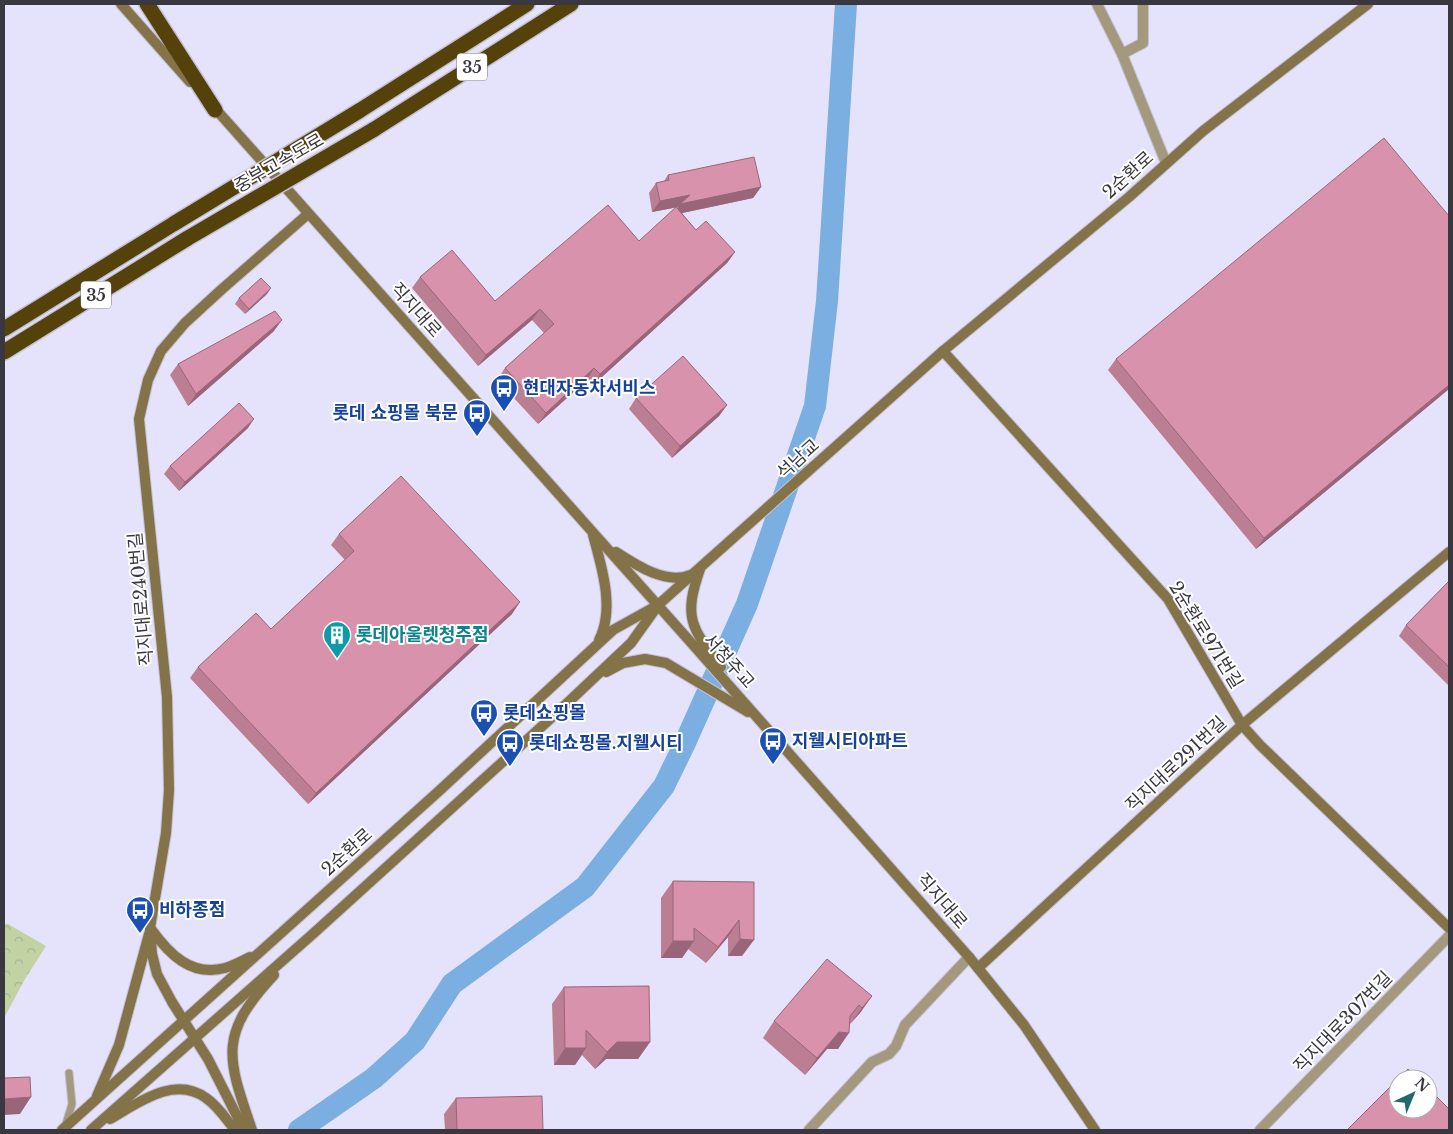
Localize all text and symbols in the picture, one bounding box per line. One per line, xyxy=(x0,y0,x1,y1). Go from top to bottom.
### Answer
road number: 35 xyxy=(457,54,487,80)
street label: 중부고속도로 xyxy=(230,129,328,197)
street label: 2순환로 xyxy=(1098,146,1158,204)
street label: 직지대로 xyxy=(386,278,446,342)
road number: 35 xyxy=(81,282,111,308)
bus stop icon: 현대자동차서비스 xyxy=(489,373,519,412)
place label: 현대자동차서비스 xyxy=(523,377,655,399)
bus stop icon: 롯데 쇼핑몰 북문 xyxy=(462,398,492,437)
place label: 롯데 쇼핑몰 북문 xyxy=(333,402,458,424)
street label: 석남교 xyxy=(772,434,824,484)
street label: 직지대로240번길 xyxy=(124,531,158,667)
street label: 2순환로971번길 xyxy=(1164,577,1248,693)
building icon: 롯데아울렛청주점 xyxy=(322,620,352,659)
place label: 롯데아울렛청주점 xyxy=(356,624,488,646)
street label: 서청주교 xyxy=(699,629,759,693)
bus stop icon: 롯데쇼핑몰 xyxy=(469,698,499,737)
place label: 롯데쇼핑몰 xyxy=(503,702,586,724)
street label: 직지대로291번길 xyxy=(1121,712,1231,816)
bus stop icon: 지웰시티아파트 xyxy=(758,726,788,765)
bus stop icon: 롯데쇼핑몰.지웰시티 xyxy=(495,728,525,767)
place label: 지웰시티아파트 xyxy=(792,730,908,752)
place label: 롯데쇼핑몰.지웰시티 xyxy=(529,732,683,754)
street label: 2순환로 xyxy=(317,823,377,881)
street label: 직지대로 xyxy=(912,869,972,933)
bus stop icon: 비하종점 xyxy=(125,895,155,934)
place label: 비하종점 xyxy=(159,899,225,921)
street label: 직지대로307번길 xyxy=(1289,967,1397,1077)
north arrow xyxy=(1388,1069,1438,1119)
text: N xyxy=(1411,1074,1433,1096)

